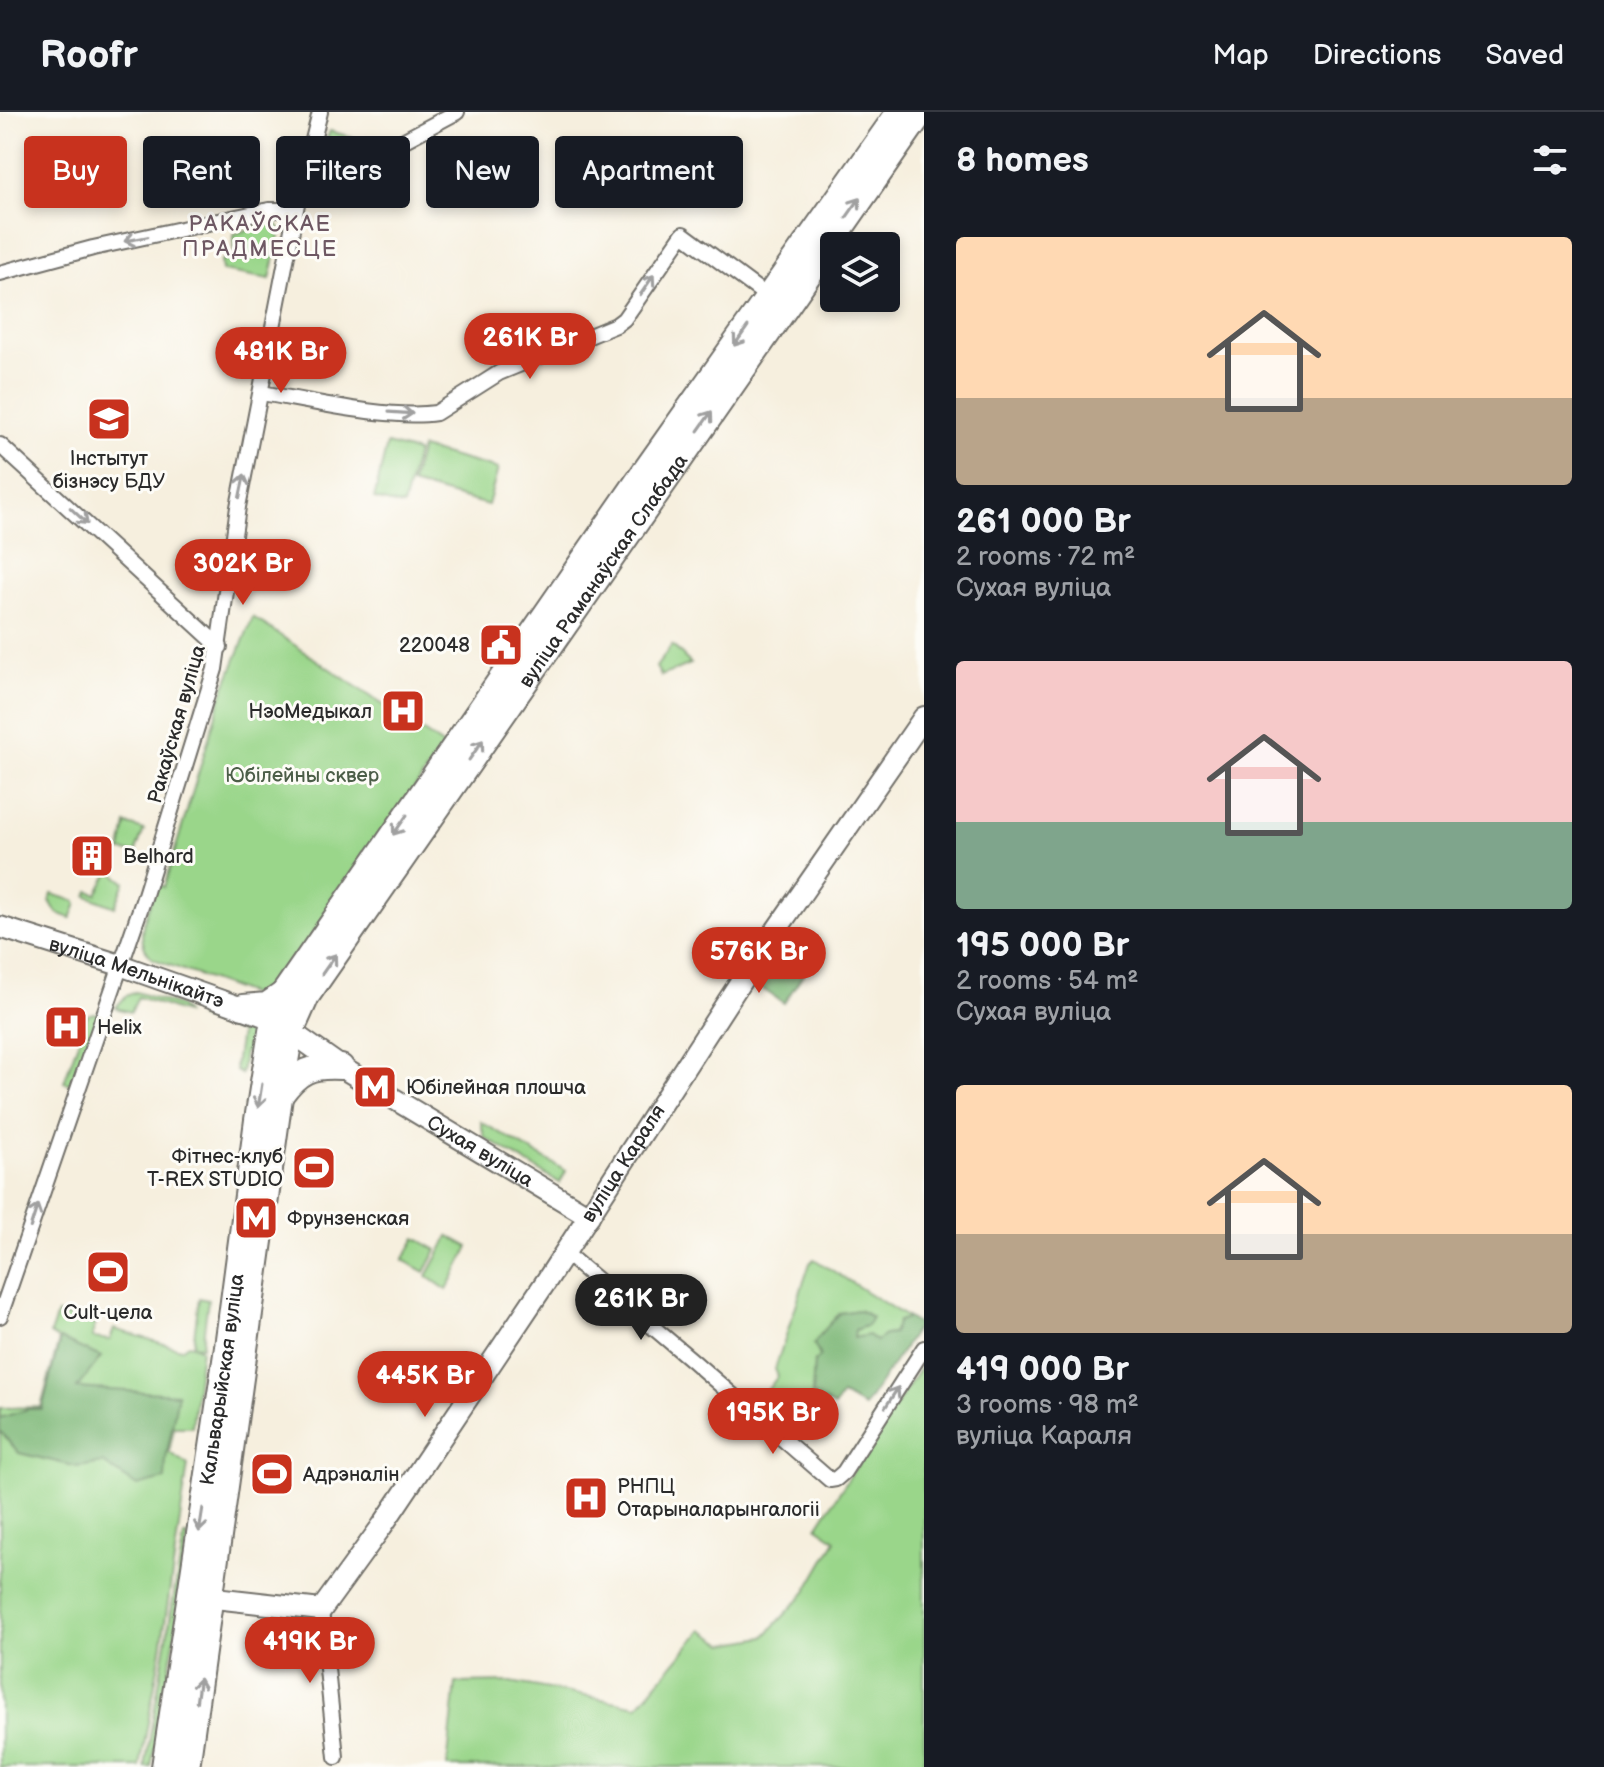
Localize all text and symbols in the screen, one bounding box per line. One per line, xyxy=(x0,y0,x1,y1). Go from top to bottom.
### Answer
text: Roofr xyxy=(40,33,138,78)
text: Map xyxy=(1212,39,1269,72)
text: Directions xyxy=(1313,39,1441,72)
text: Saved xyxy=(1485,39,1564,72)
chip: Buy xyxy=(24,136,127,208)
chip: Rent xyxy=(143,136,260,208)
chip: Filters xyxy=(276,136,410,208)
chip: New xyxy=(426,136,539,208)
chip: Apartment xyxy=(555,136,743,208)
icon: filters xyxy=(1528,138,1572,182)
text: 8 homes xyxy=(956,140,1089,181)
one-way arrow xyxy=(845,197,861,219)
district label: РАКАЎСКАЕ ПРАДМЕСЦЕ xyxy=(182,211,338,263)
map controls xyxy=(820,232,900,312)
button: layers xyxy=(820,232,900,312)
one-way arrow xyxy=(124,233,149,248)
one-way arrow xyxy=(639,275,655,297)
icon: home xyxy=(1192,289,1336,433)
pin: 261K Br xyxy=(456,313,604,381)
text: 261K Br xyxy=(482,323,578,354)
one-way arrow xyxy=(733,324,749,346)
pin: 481K Br xyxy=(207,327,355,395)
text: 481K Br xyxy=(233,337,329,368)
school or university icon: Інстытут бізнэсу БДУ xyxy=(85,395,133,443)
one-way arrow xyxy=(387,406,414,421)
one-way arrow xyxy=(697,411,713,433)
place label: Інстытут бізнэсу БДУ xyxy=(53,447,165,494)
street label: вуліца Раманаўская Слабада xyxy=(514,450,693,692)
one-way arrow xyxy=(235,474,250,499)
text: 261 000 Br xyxy=(956,501,1131,542)
one-way arrow xyxy=(69,507,89,526)
pin: 302K Br xyxy=(169,539,317,607)
text: 2 rooms · 72 m² xyxy=(956,542,1135,573)
text: 302K Br xyxy=(193,549,293,580)
text: Сухая вуліца xyxy=(956,573,1111,604)
public building icon: 220048 xyxy=(477,621,525,669)
place label: 220048 xyxy=(399,634,470,658)
street label: Ракаўская вуліца xyxy=(143,642,211,806)
hospital icon: НэоМедыкал xyxy=(379,687,427,735)
place label: НэоМедыкал xyxy=(249,700,372,724)
icon: home xyxy=(1192,713,1336,857)
one-way arrow xyxy=(468,739,484,761)
park label: Юбілейны сквер xyxy=(225,764,380,788)
one-way arrow xyxy=(392,814,409,835)
building icon: Belhard xyxy=(68,832,116,880)
place label: Belhard xyxy=(123,845,194,869)
text: 195 000 Br xyxy=(956,925,1129,966)
pin: 576K Br xyxy=(685,927,833,995)
street label: вуліца Мельнікайтэ xyxy=(46,932,227,1014)
text: 576K Br xyxy=(710,937,808,968)
one-way arrow xyxy=(321,953,337,975)
text: 2 rooms · 54 m² xyxy=(956,966,1139,997)
text: Сухая вуліца xyxy=(956,997,1111,1028)
hospital icon: Helix xyxy=(42,1003,90,1051)
place label: Helix xyxy=(97,1016,143,1040)
metro station icon: Юбілейная плошча xyxy=(351,1063,399,1111)
place label: Юбілейная плошча xyxy=(406,1076,586,1100)
one-way arrow xyxy=(252,1083,267,1108)
street label: вуліца Караля xyxy=(577,1100,670,1227)
street label: Сухая вуліца xyxy=(422,1111,537,1193)
icon: home xyxy=(1192,1137,1336,1281)
sports icon: Фітнес-клуб T-REX STUDIO xyxy=(290,1144,338,1192)
place label: Фітнес-клуб T-REX STUDIO xyxy=(147,1145,283,1192)
metro station icon: Фрунзенская xyxy=(232,1194,280,1242)
one-way arrow xyxy=(27,1203,42,1228)
place label: Фрунзенская xyxy=(287,1207,409,1231)
sports icon: Cult-цела xyxy=(84,1248,132,1296)
street label: Кальварыйская вуліца xyxy=(195,1272,250,1487)
pin: 261K Br xyxy=(567,1274,715,1342)
text: 261K Br xyxy=(593,1284,689,1315)
place label: Cult-цела xyxy=(63,1301,153,1325)
text: 419 000 Br xyxy=(956,1349,1129,1390)
pin: 445K Br xyxy=(351,1351,499,1419)
text: 445K Br xyxy=(375,1361,475,1392)
one-way arrow xyxy=(885,1386,901,1409)
pin: 195K Br xyxy=(699,1388,847,1456)
text: 3 rooms · 98 m² xyxy=(956,1390,1139,1421)
text: 195K Br xyxy=(726,1398,820,1429)
text: вуліца Караля xyxy=(956,1421,1132,1452)
sports icon: Адрэналін xyxy=(248,1450,296,1498)
place label: Адрэналін xyxy=(302,1463,400,1487)
hospital icon: РНПЦ Отарыналарынгалогіі xyxy=(562,1474,610,1522)
place label: РНПЦ Отарыналарынгалогіі xyxy=(617,1475,820,1522)
one-way arrow xyxy=(193,1506,208,1532)
pin: 419K Br xyxy=(236,1617,384,1685)
text: 419K Br xyxy=(263,1627,357,1658)
one-way arrow xyxy=(191,1678,206,1703)

